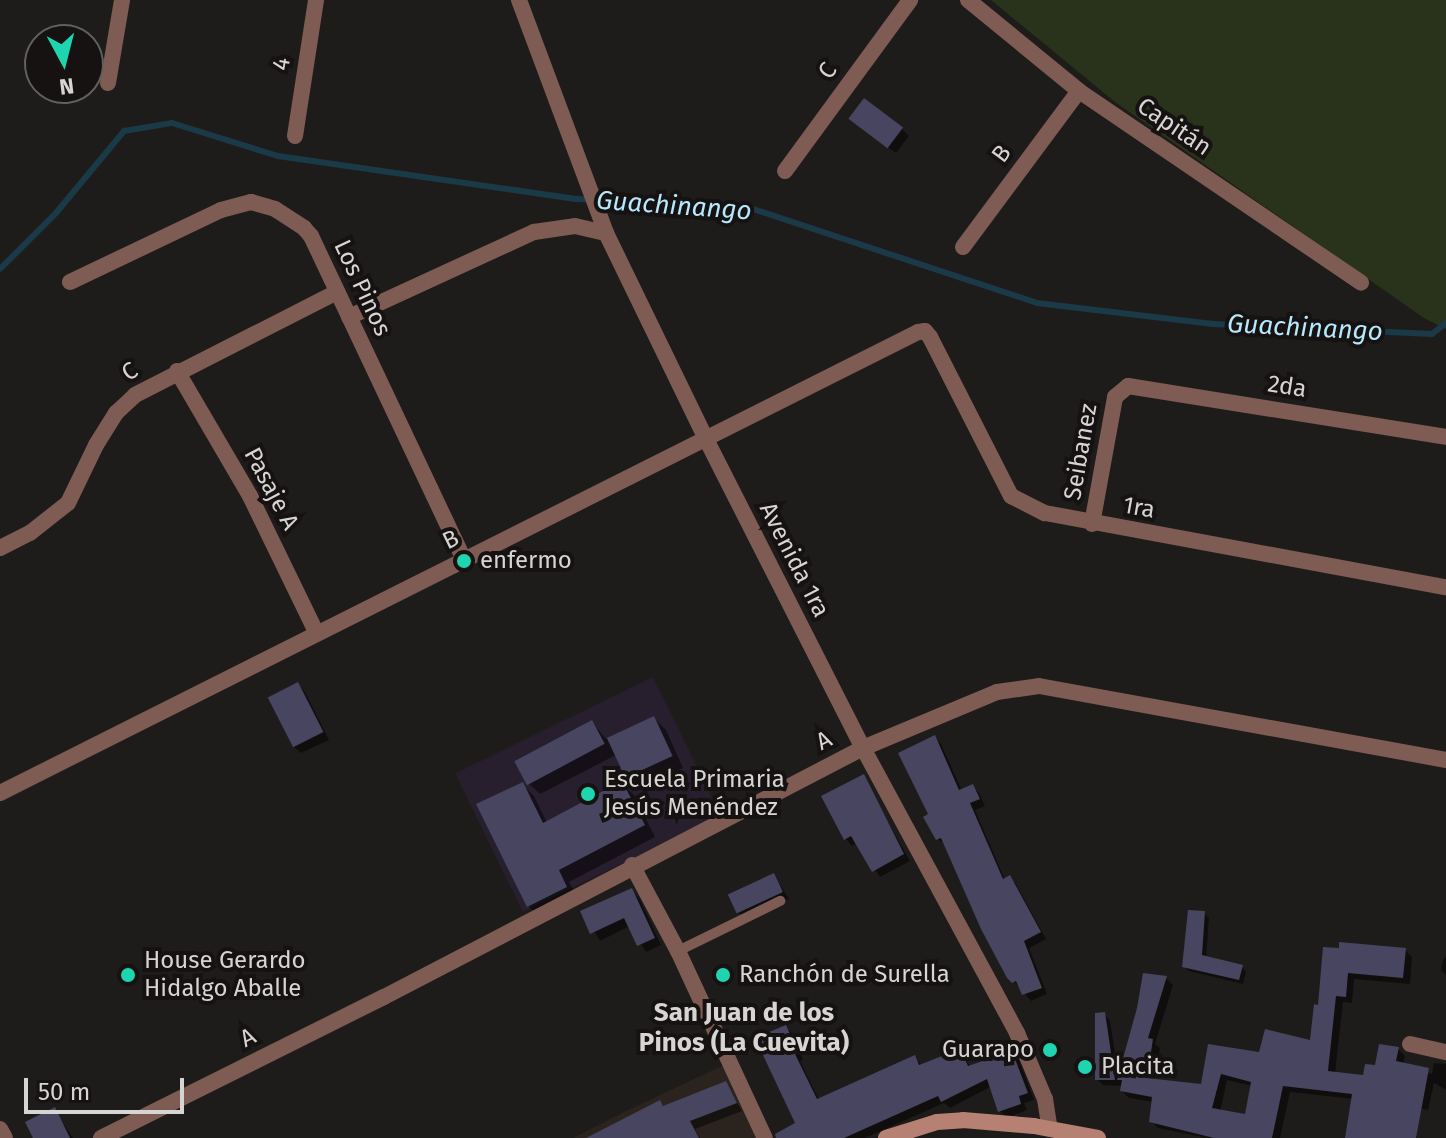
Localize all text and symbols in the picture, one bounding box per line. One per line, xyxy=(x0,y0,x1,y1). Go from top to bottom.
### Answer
north arrow xyxy=(24,24,104,104)
street label: 4 xyxy=(267,55,297,73)
street label: C xyxy=(812,57,844,85)
text: N xyxy=(58,72,76,101)
street label: Capitán xyxy=(1132,92,1216,162)
street label: B xyxy=(986,140,1018,168)
water label: Guachinango xyxy=(595,185,753,227)
street label: Los Pinos xyxy=(327,235,397,341)
water label: Guachinango xyxy=(1226,308,1384,348)
street label: C xyxy=(117,356,143,388)
street label: 2da xyxy=(1266,370,1308,404)
street label: Seibanez xyxy=(1058,402,1104,502)
street label: Pasaje A xyxy=(237,443,305,535)
street label: 1ra xyxy=(1121,491,1157,525)
street label: Avenida 1ra xyxy=(753,498,835,622)
street label: B xyxy=(438,524,464,556)
place label: enfermo xyxy=(480,547,572,575)
marker: enfermo xyxy=(455,552,473,570)
street label: A xyxy=(811,725,837,757)
place label: Escuela Primaria Jesús Menéndez xyxy=(604,766,785,822)
marker: Escuela Primaria Jesús Menéndez xyxy=(579,785,597,803)
place label: House Gerardo Hidalgo Aballe xyxy=(144,947,306,1003)
place label: Ranchón de Surella xyxy=(739,961,950,989)
marker: House Gerardo Hidalgo Aballe xyxy=(119,966,137,984)
marker: Ranchón de Surella xyxy=(714,966,732,984)
district label: San Juan de los Pinos (La Cuevita) xyxy=(639,997,849,1058)
street label: A xyxy=(235,1022,261,1054)
place label: Guarapo xyxy=(942,1036,1034,1064)
marker: Guarapo xyxy=(1041,1041,1059,1059)
place label: Placita xyxy=(1101,1053,1174,1081)
marker: Placita xyxy=(1076,1058,1094,1076)
scale bar xyxy=(28,1062,188,1112)
text: 50 m xyxy=(38,1078,90,1106)

